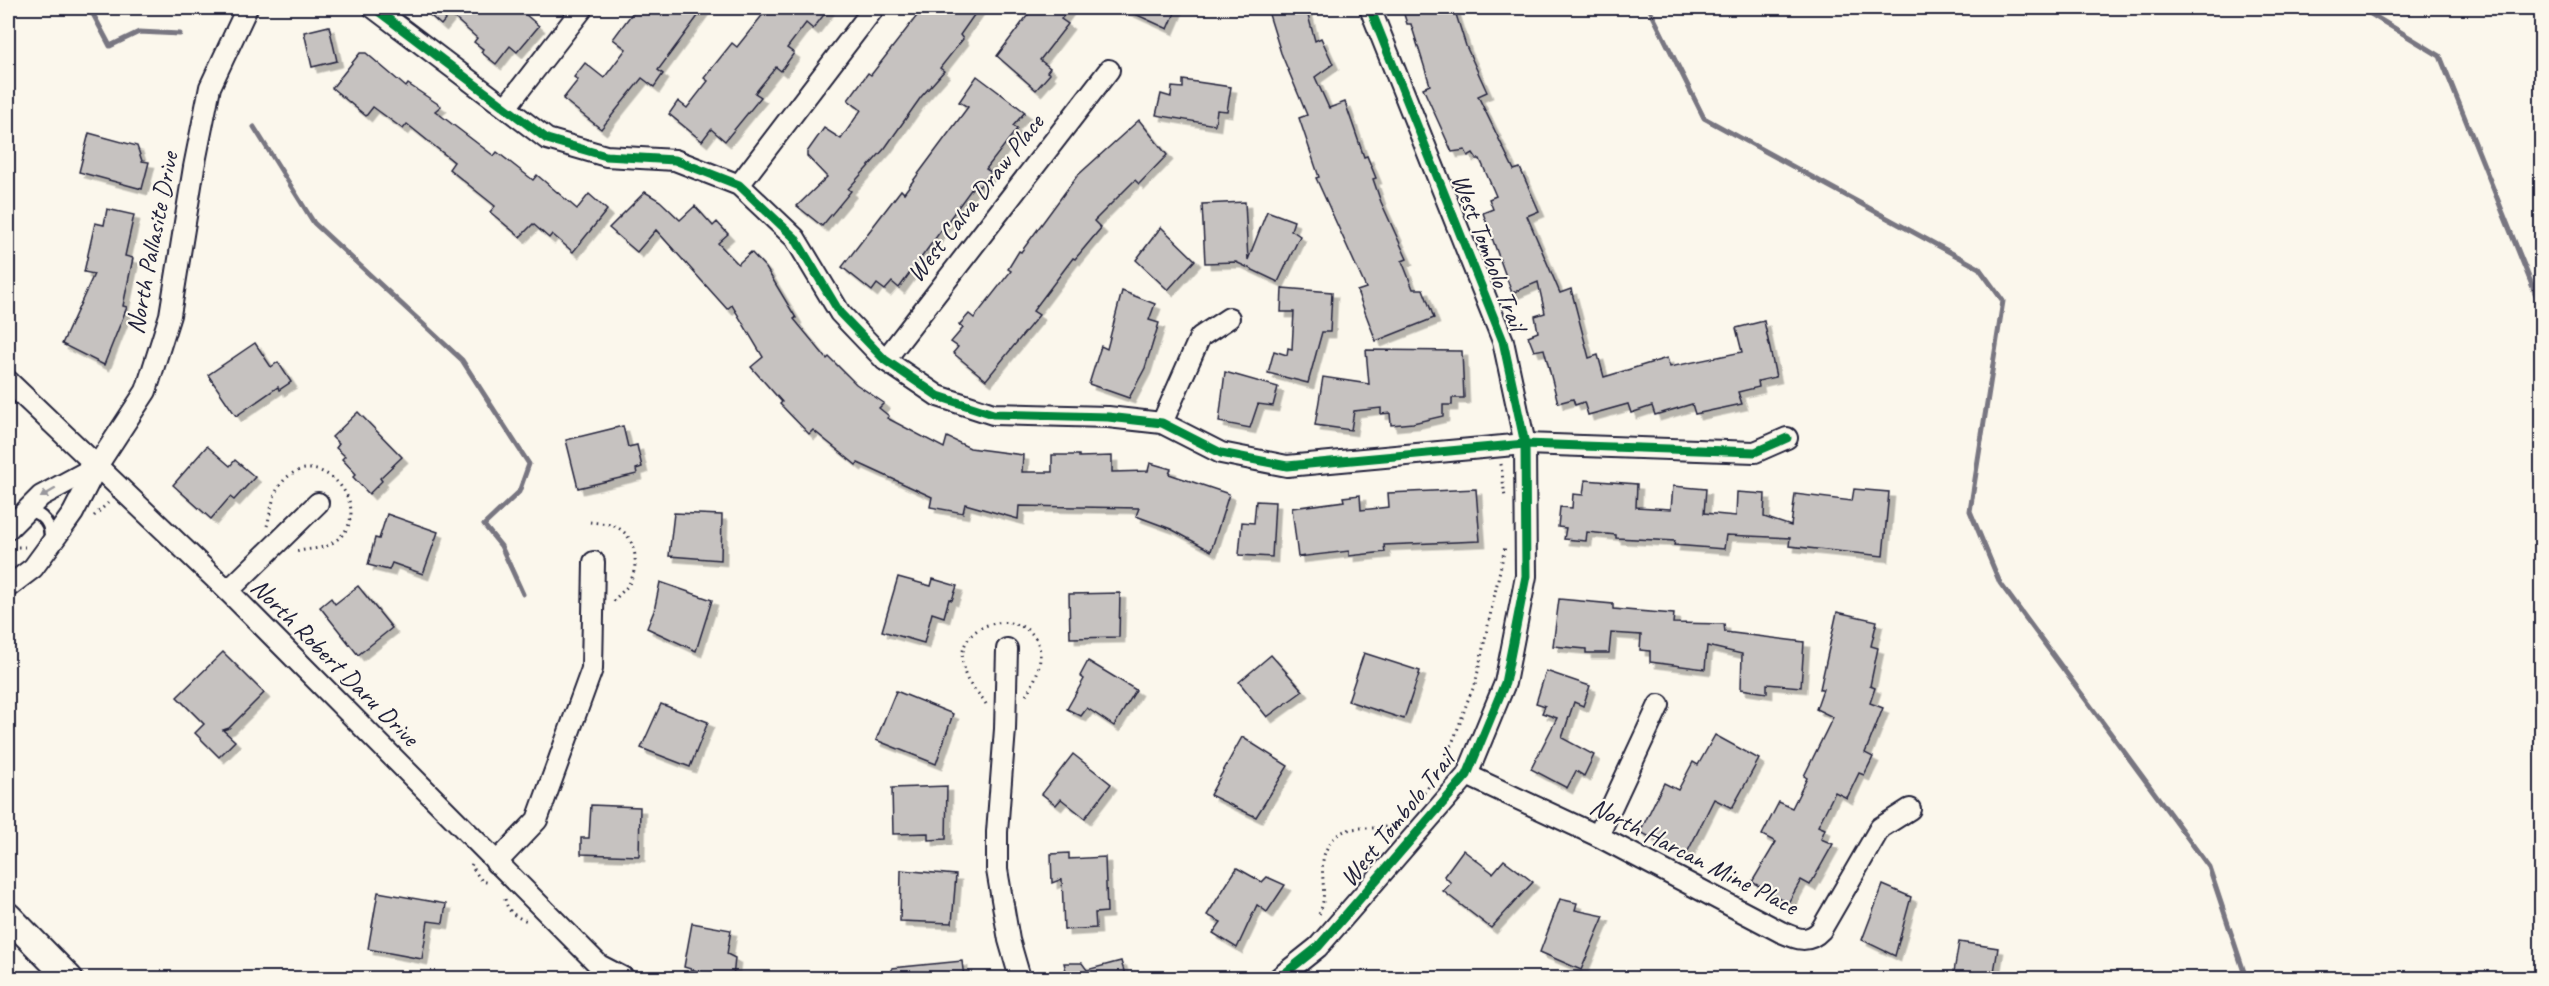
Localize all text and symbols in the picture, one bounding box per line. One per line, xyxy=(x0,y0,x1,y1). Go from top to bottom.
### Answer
street label: West Calva Draw Place xyxy=(899,106,1052,289)
street label: North Pallasite Drive xyxy=(118,147,186,337)
street label: West Tombolo Trail xyxy=(1444,169,1536,339)
one-way arrow xyxy=(40,487,56,498)
street label: North Robert Daru Drive xyxy=(244,571,428,755)
street label: West Tombolo Trail xyxy=(1332,741,1465,893)
street label: North Harcan Mine Place xyxy=(1585,789,1806,924)

